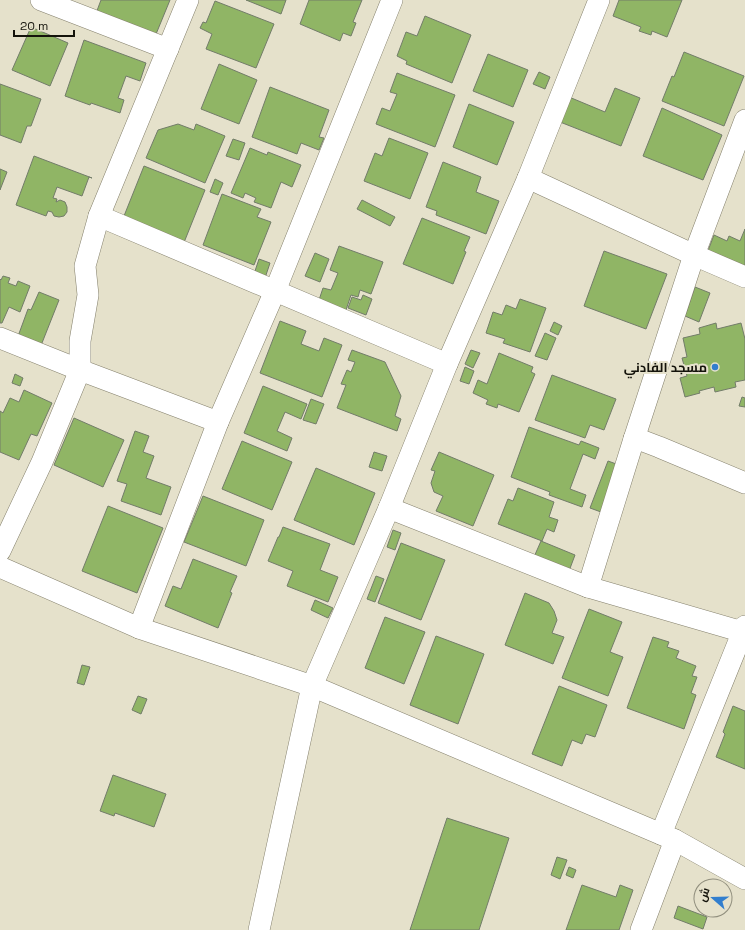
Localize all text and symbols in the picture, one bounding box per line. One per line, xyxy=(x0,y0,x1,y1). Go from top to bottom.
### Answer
scale bar xyxy=(14,12,74,38)
text: 20 m xyxy=(20,18,48,34)
place label: مسجد الفادني xyxy=(624,359,707,379)
marker: مسجد الفادني xyxy=(710,362,720,372)
north arrow xyxy=(693,878,733,918)
text: ش xyxy=(695,886,713,904)

